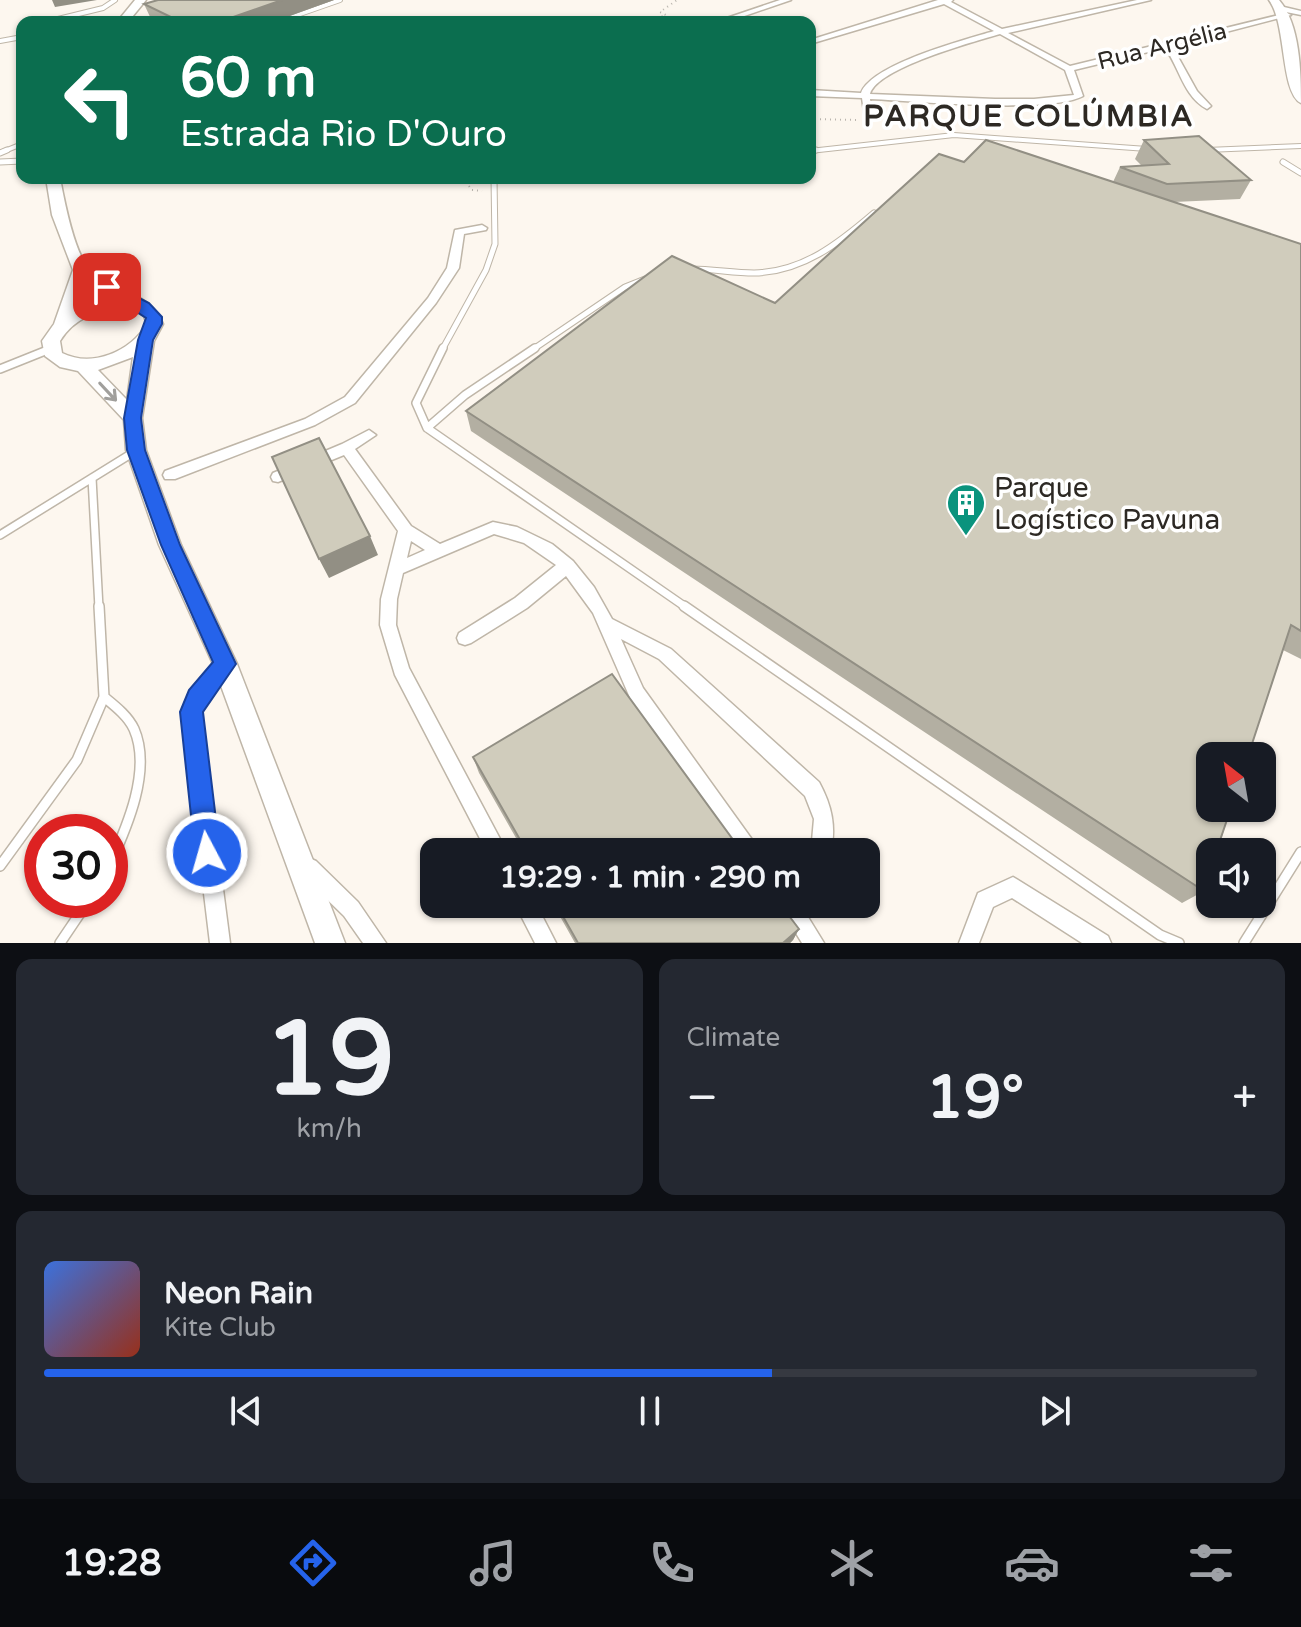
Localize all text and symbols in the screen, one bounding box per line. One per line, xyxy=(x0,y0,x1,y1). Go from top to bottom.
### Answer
street label: Rua Argélia xyxy=(1094,16,1230,77)
text: 60 m xyxy=(180,45,316,112)
icon: left xyxy=(48,48,152,152)
district label: PARQUE COLÚMBIA xyxy=(863,97,1195,135)
text: Estrada Rio D'Ouro xyxy=(180,113,507,156)
pin xyxy=(73,253,141,321)
icon: arrive xyxy=(85,265,129,309)
one-way arrow xyxy=(98,381,116,401)
place label: Parque Logístico Pavuna xyxy=(994,471,1220,537)
building icon: Parque Logístico Pavuna xyxy=(945,482,987,537)
north arrow xyxy=(1196,742,1276,822)
map controls xyxy=(1196,742,1276,918)
position arrow xyxy=(165,811,249,895)
speed limit sign: 30 xyxy=(24,814,128,918)
button: sound xyxy=(1196,838,1276,918)
text: 19:29 · 1 min · 290 m xyxy=(499,859,801,896)
text: 19 xyxy=(264,998,395,1123)
text: Climate xyxy=(687,1022,780,1053)
text: 19° xyxy=(926,1062,1024,1134)
text: − xyxy=(687,1072,718,1125)
text: + xyxy=(1232,1072,1257,1125)
text: km/h xyxy=(297,1113,362,1144)
text: Neon Rain xyxy=(164,1275,313,1312)
text: Kite Club xyxy=(164,1312,276,1343)
icon: previous xyxy=(224,1389,268,1433)
icon: pause xyxy=(628,1389,672,1433)
icon: next xyxy=(1033,1389,1077,1433)
icon: directions xyxy=(285,1535,341,1591)
icon: music xyxy=(465,1535,521,1591)
icon: phone xyxy=(644,1535,700,1591)
icon: climate xyxy=(824,1535,880,1591)
icon: car xyxy=(1004,1535,1060,1591)
icon: filters xyxy=(1183,1535,1239,1591)
text: 19:28 xyxy=(62,1542,162,1585)

